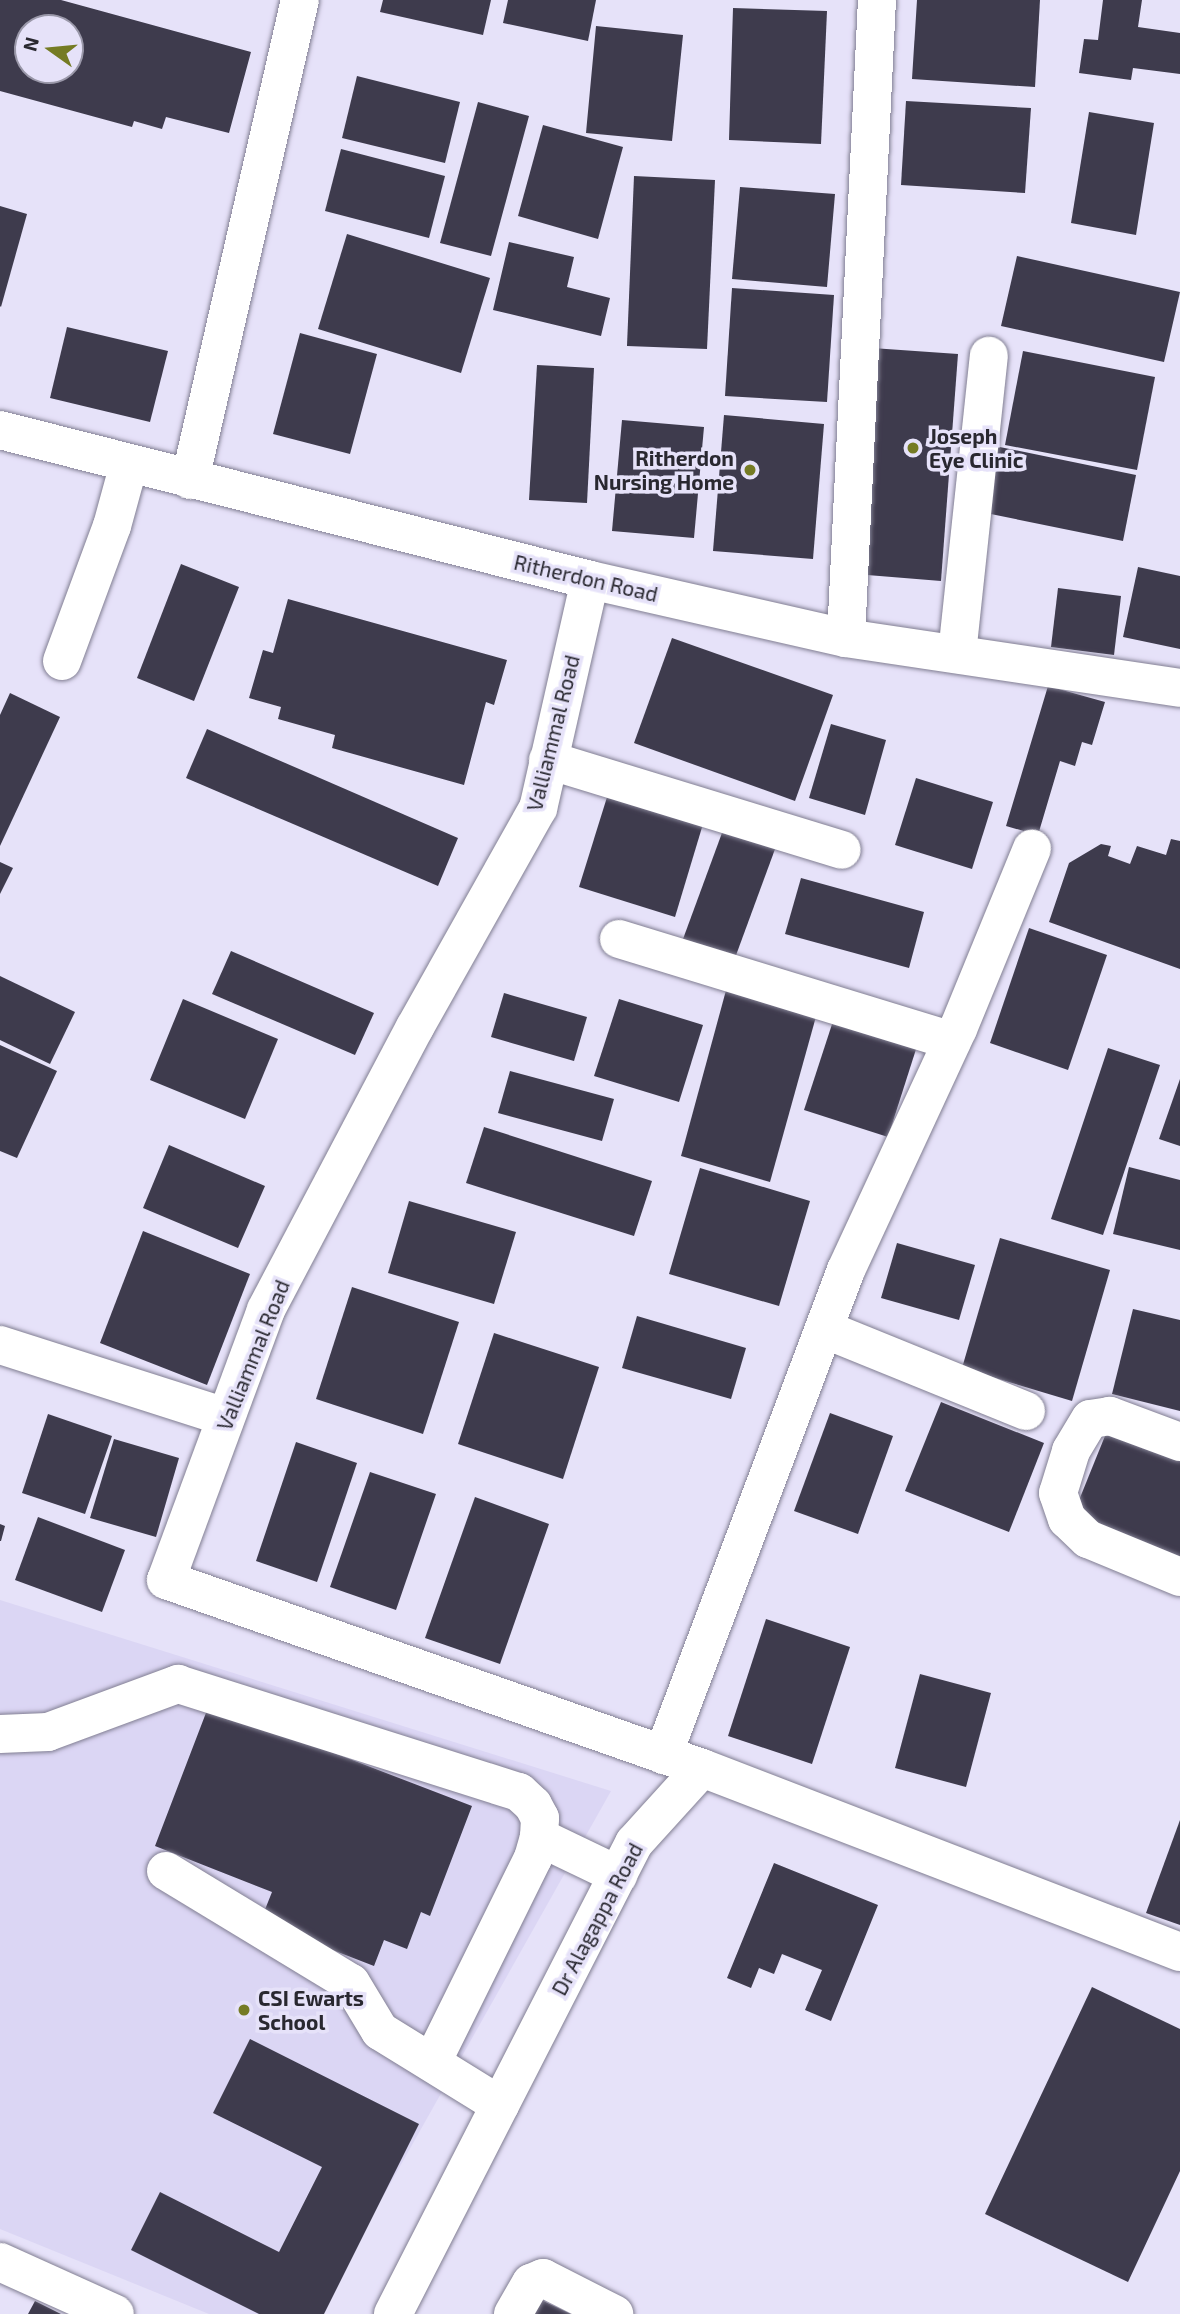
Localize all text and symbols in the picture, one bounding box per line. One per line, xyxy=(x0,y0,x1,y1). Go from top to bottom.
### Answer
north arrow xyxy=(14,14,84,84)
text: N xyxy=(17,34,43,54)
place label: Joseph Eye Clinic xyxy=(929,423,1023,473)
marker: Joseph Eye Clinic xyxy=(903,438,923,458)
place label: Ritherdon Nursing Home xyxy=(594,445,734,495)
marker: Ritherdon Nursing Home xyxy=(740,460,760,480)
street label: Ritherdon Road xyxy=(512,549,660,607)
street label: Valliammal Road xyxy=(521,652,585,814)
street label: Valliammal Road xyxy=(211,1276,295,1434)
street label: Dr Alagappa Road xyxy=(546,1838,648,2000)
place label: CSI Ewarts School xyxy=(258,1985,364,2035)
marker: CSI Ewarts School xyxy=(236,2002,252,2018)

